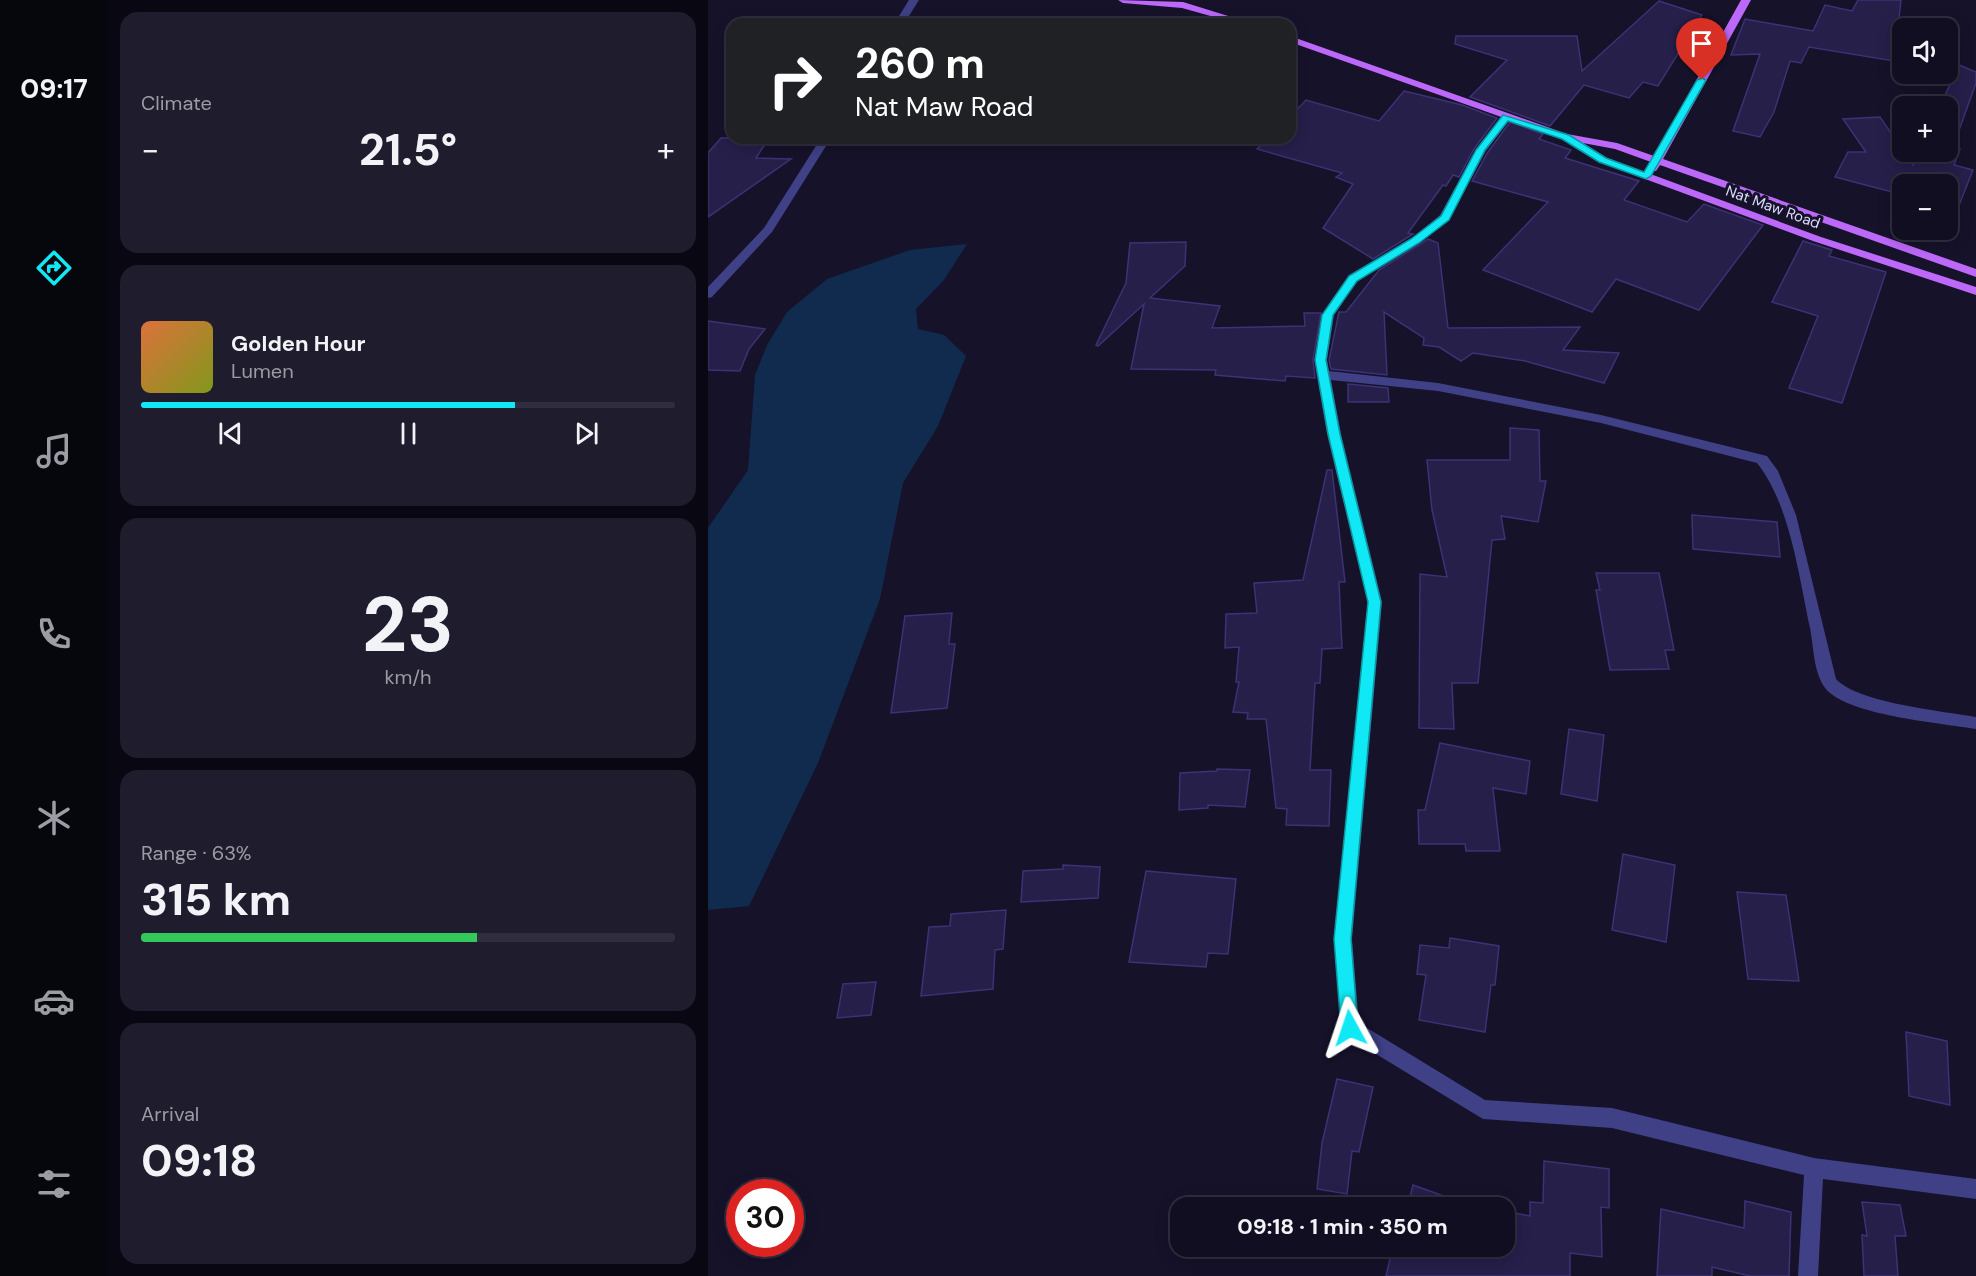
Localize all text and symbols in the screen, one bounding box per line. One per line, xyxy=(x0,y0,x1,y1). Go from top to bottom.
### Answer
pin xyxy=(1676,18,1727,80)
map controls xyxy=(1892,18,1958,240)
button: sound xyxy=(1892,18,1958,84)
icon: arrive xyxy=(1685,27,1718,60)
text: 260 m xyxy=(855,36,985,91)
icon: right xyxy=(756,42,834,120)
text: 09:17 xyxy=(20,71,88,106)
text: Nat Maw Road xyxy=(855,89,1034,124)
text: Climate xyxy=(141,90,212,116)
button: + xyxy=(1892,96,1958,162)
text: 21.5° xyxy=(359,120,457,179)
text: − xyxy=(141,128,159,171)
text: + xyxy=(657,128,675,171)
button: − xyxy=(1892,174,1958,240)
street label: Nat Maw Road xyxy=(1723,181,1823,233)
icon: directions xyxy=(33,247,75,289)
text: Golden Hour xyxy=(231,329,366,358)
text: Lumen xyxy=(231,358,294,384)
icon: previous xyxy=(214,417,247,450)
icon: pause xyxy=(392,417,425,450)
icon: next xyxy=(570,417,603,450)
icon: music xyxy=(33,430,75,472)
text: 23 xyxy=(362,574,454,675)
icon: phone xyxy=(33,613,75,655)
text: km/h xyxy=(384,664,432,690)
icon: climate xyxy=(33,797,75,839)
text: Range · 63% xyxy=(141,840,251,866)
text: 315 km xyxy=(141,870,291,929)
icon: car xyxy=(33,980,75,1022)
position arrow xyxy=(1318,996,1382,1060)
text: Arrival xyxy=(141,1101,199,1127)
text: 09:18 xyxy=(141,1131,258,1190)
icon: filters xyxy=(33,1163,75,1205)
speed limit sign: 30 xyxy=(726,1179,804,1257)
text: 09:18 · 1 min · 350 m xyxy=(1237,1212,1448,1241)

